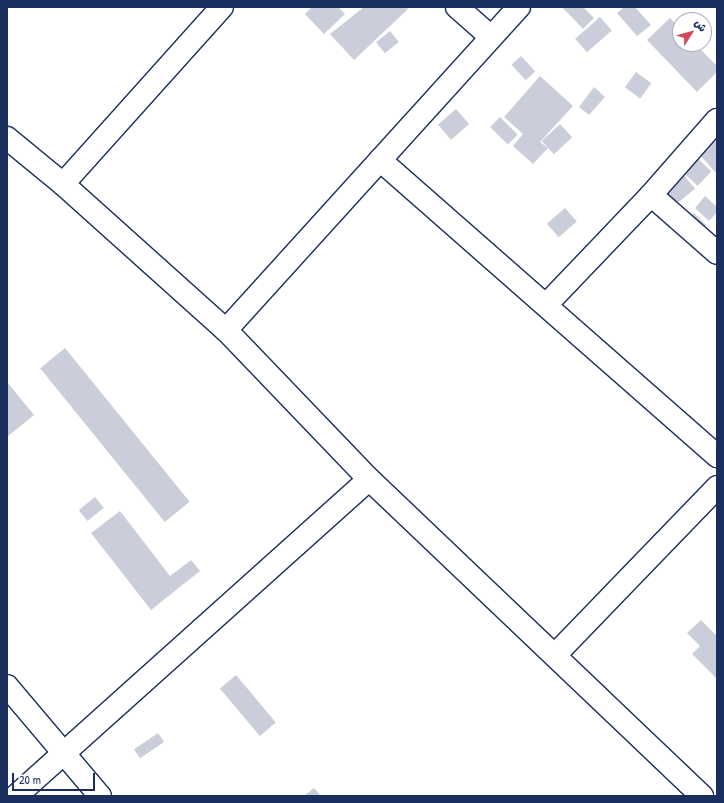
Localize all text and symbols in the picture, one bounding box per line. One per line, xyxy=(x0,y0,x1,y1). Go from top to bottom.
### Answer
north arrow xyxy=(672,12,712,52)
text: ش xyxy=(692,16,710,34)
scale bar xyxy=(14,765,97,791)
text: 20 m xyxy=(19,771,41,788)

